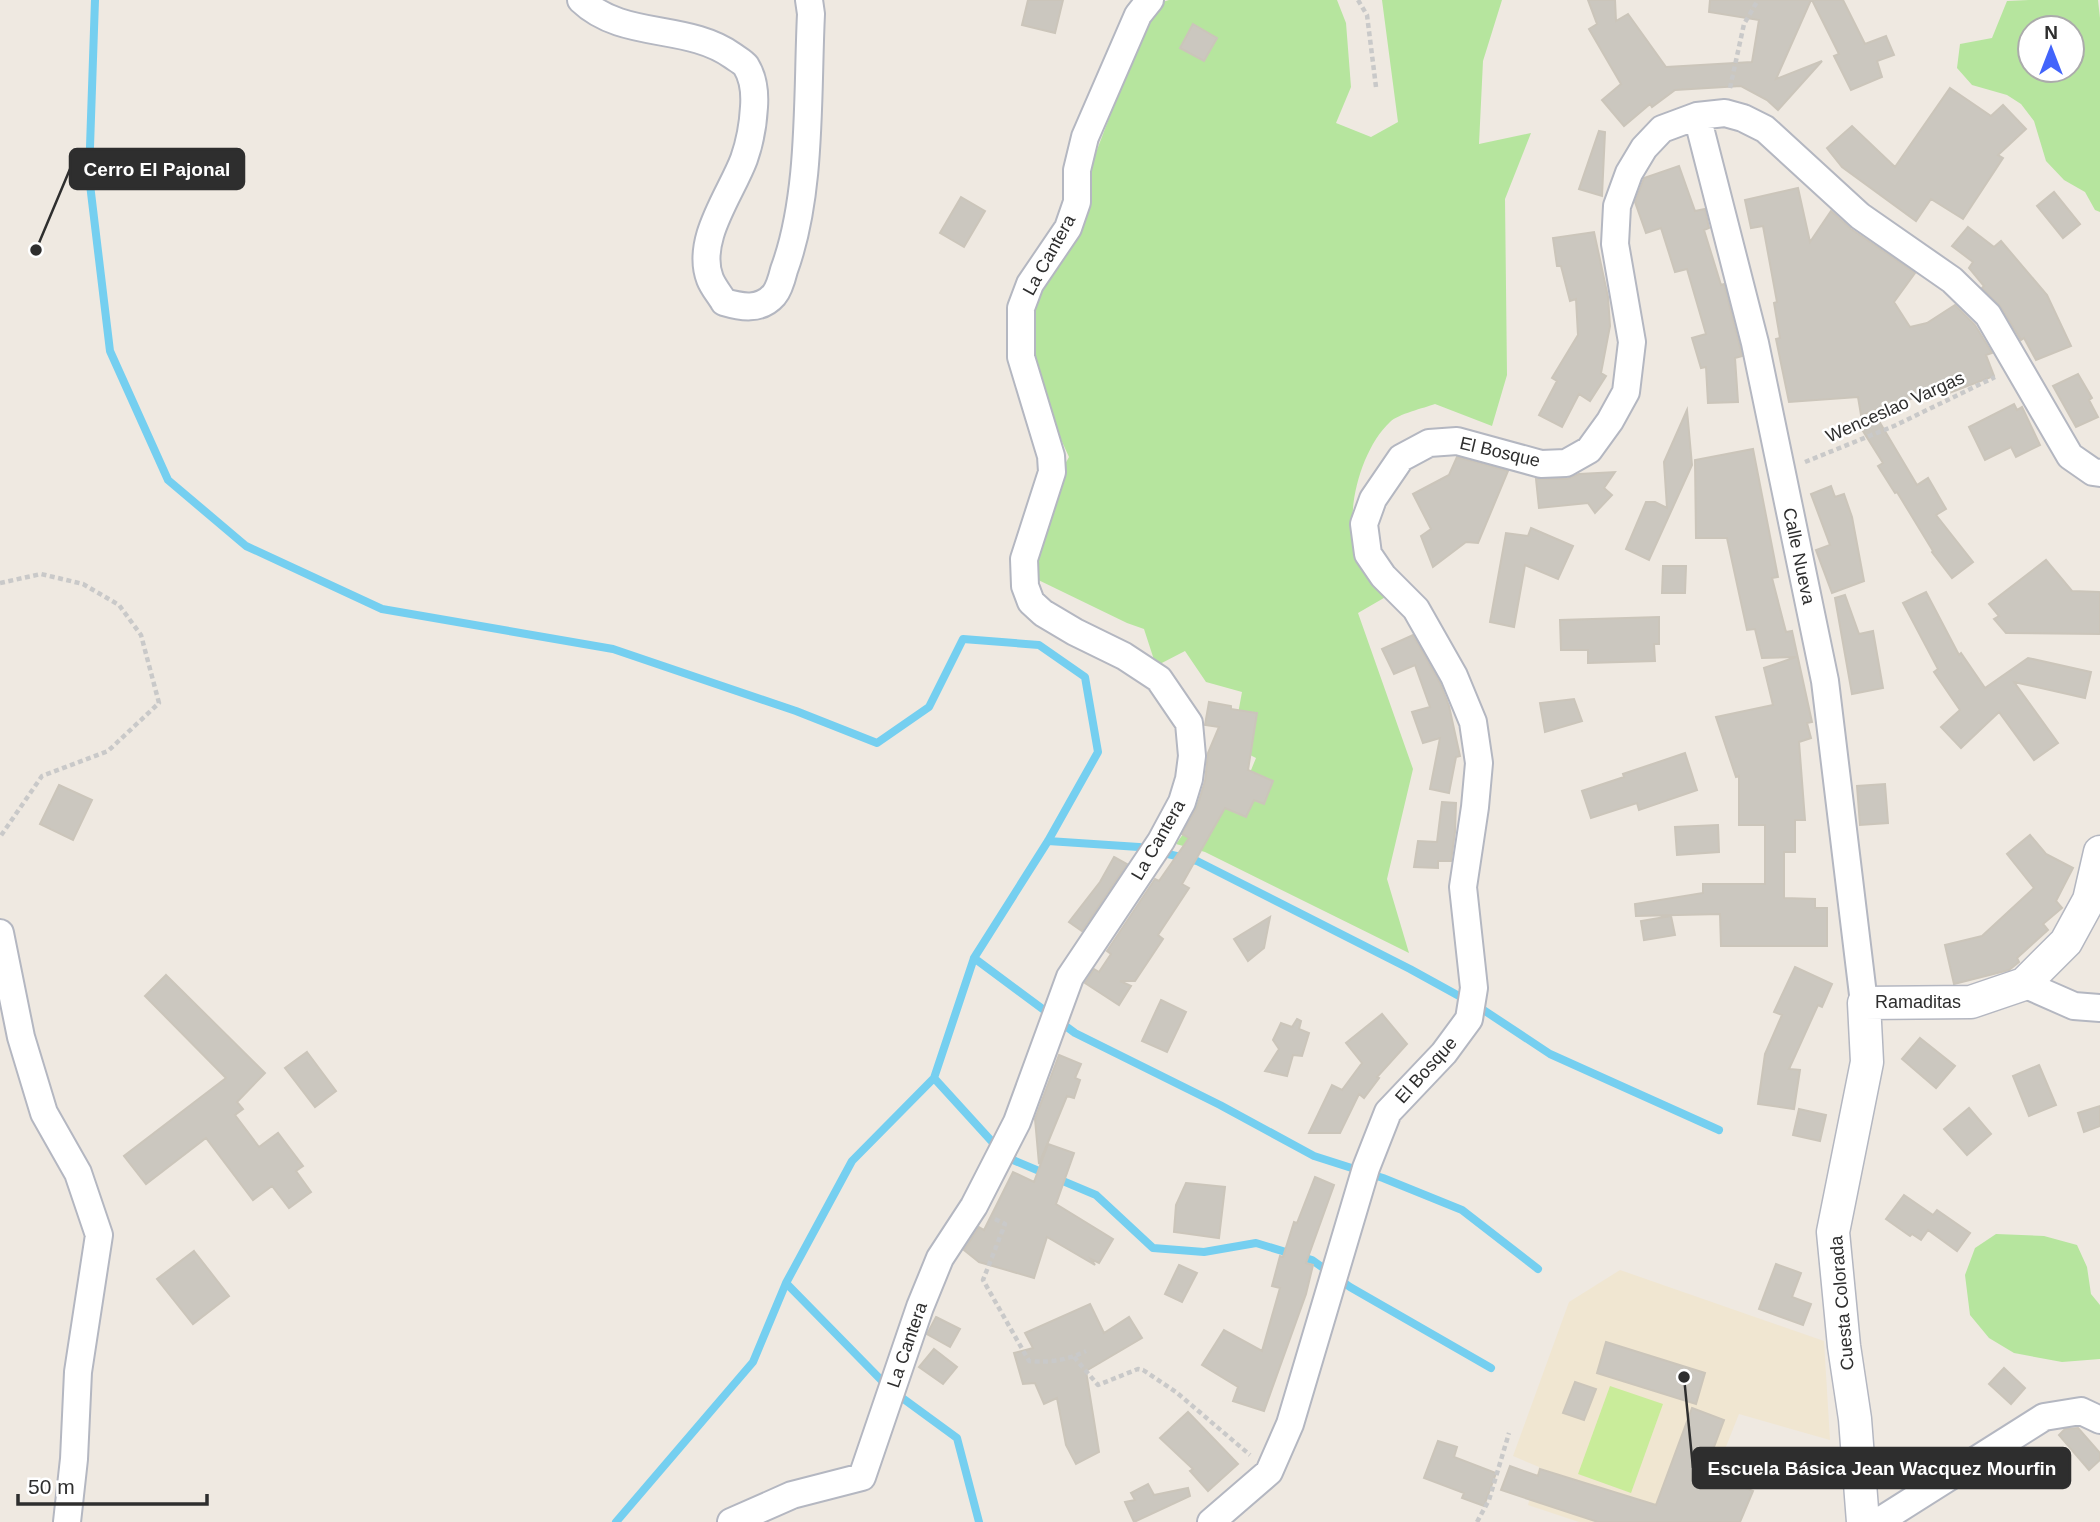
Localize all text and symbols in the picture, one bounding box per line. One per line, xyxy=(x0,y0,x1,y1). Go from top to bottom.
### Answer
north arrow xyxy=(2016,14,2086,84)
text: N xyxy=(2044,22,2058,43)
callout: Cerro El Pajonal xyxy=(70,149,244,189)
text: Cerro El Pajonal xyxy=(84,159,230,180)
street label: La Cantera xyxy=(1019,210,1080,299)
street label: Wenceslao Vargas xyxy=(1823,367,1967,447)
street label: El Bosque xyxy=(1458,433,1542,471)
street label: Calle Nueva xyxy=(1779,506,1819,607)
street label: La Cantera xyxy=(1127,796,1189,884)
street label: Ramaditas xyxy=(1875,992,1961,1012)
street label: El Bosque xyxy=(1391,1033,1461,1107)
street label: Cuesta Colorada xyxy=(1826,1234,1858,1371)
street label: La Cantera xyxy=(883,1299,931,1390)
callout: Escuela Básica Jean Wacquez Mourfin xyxy=(1693,1448,2070,1488)
text: Escuela Básica Jean Wacquez Mourfin xyxy=(1708,1458,2056,1479)
scale bar xyxy=(18,1462,206,1506)
text: 50 m xyxy=(28,1475,75,1498)

